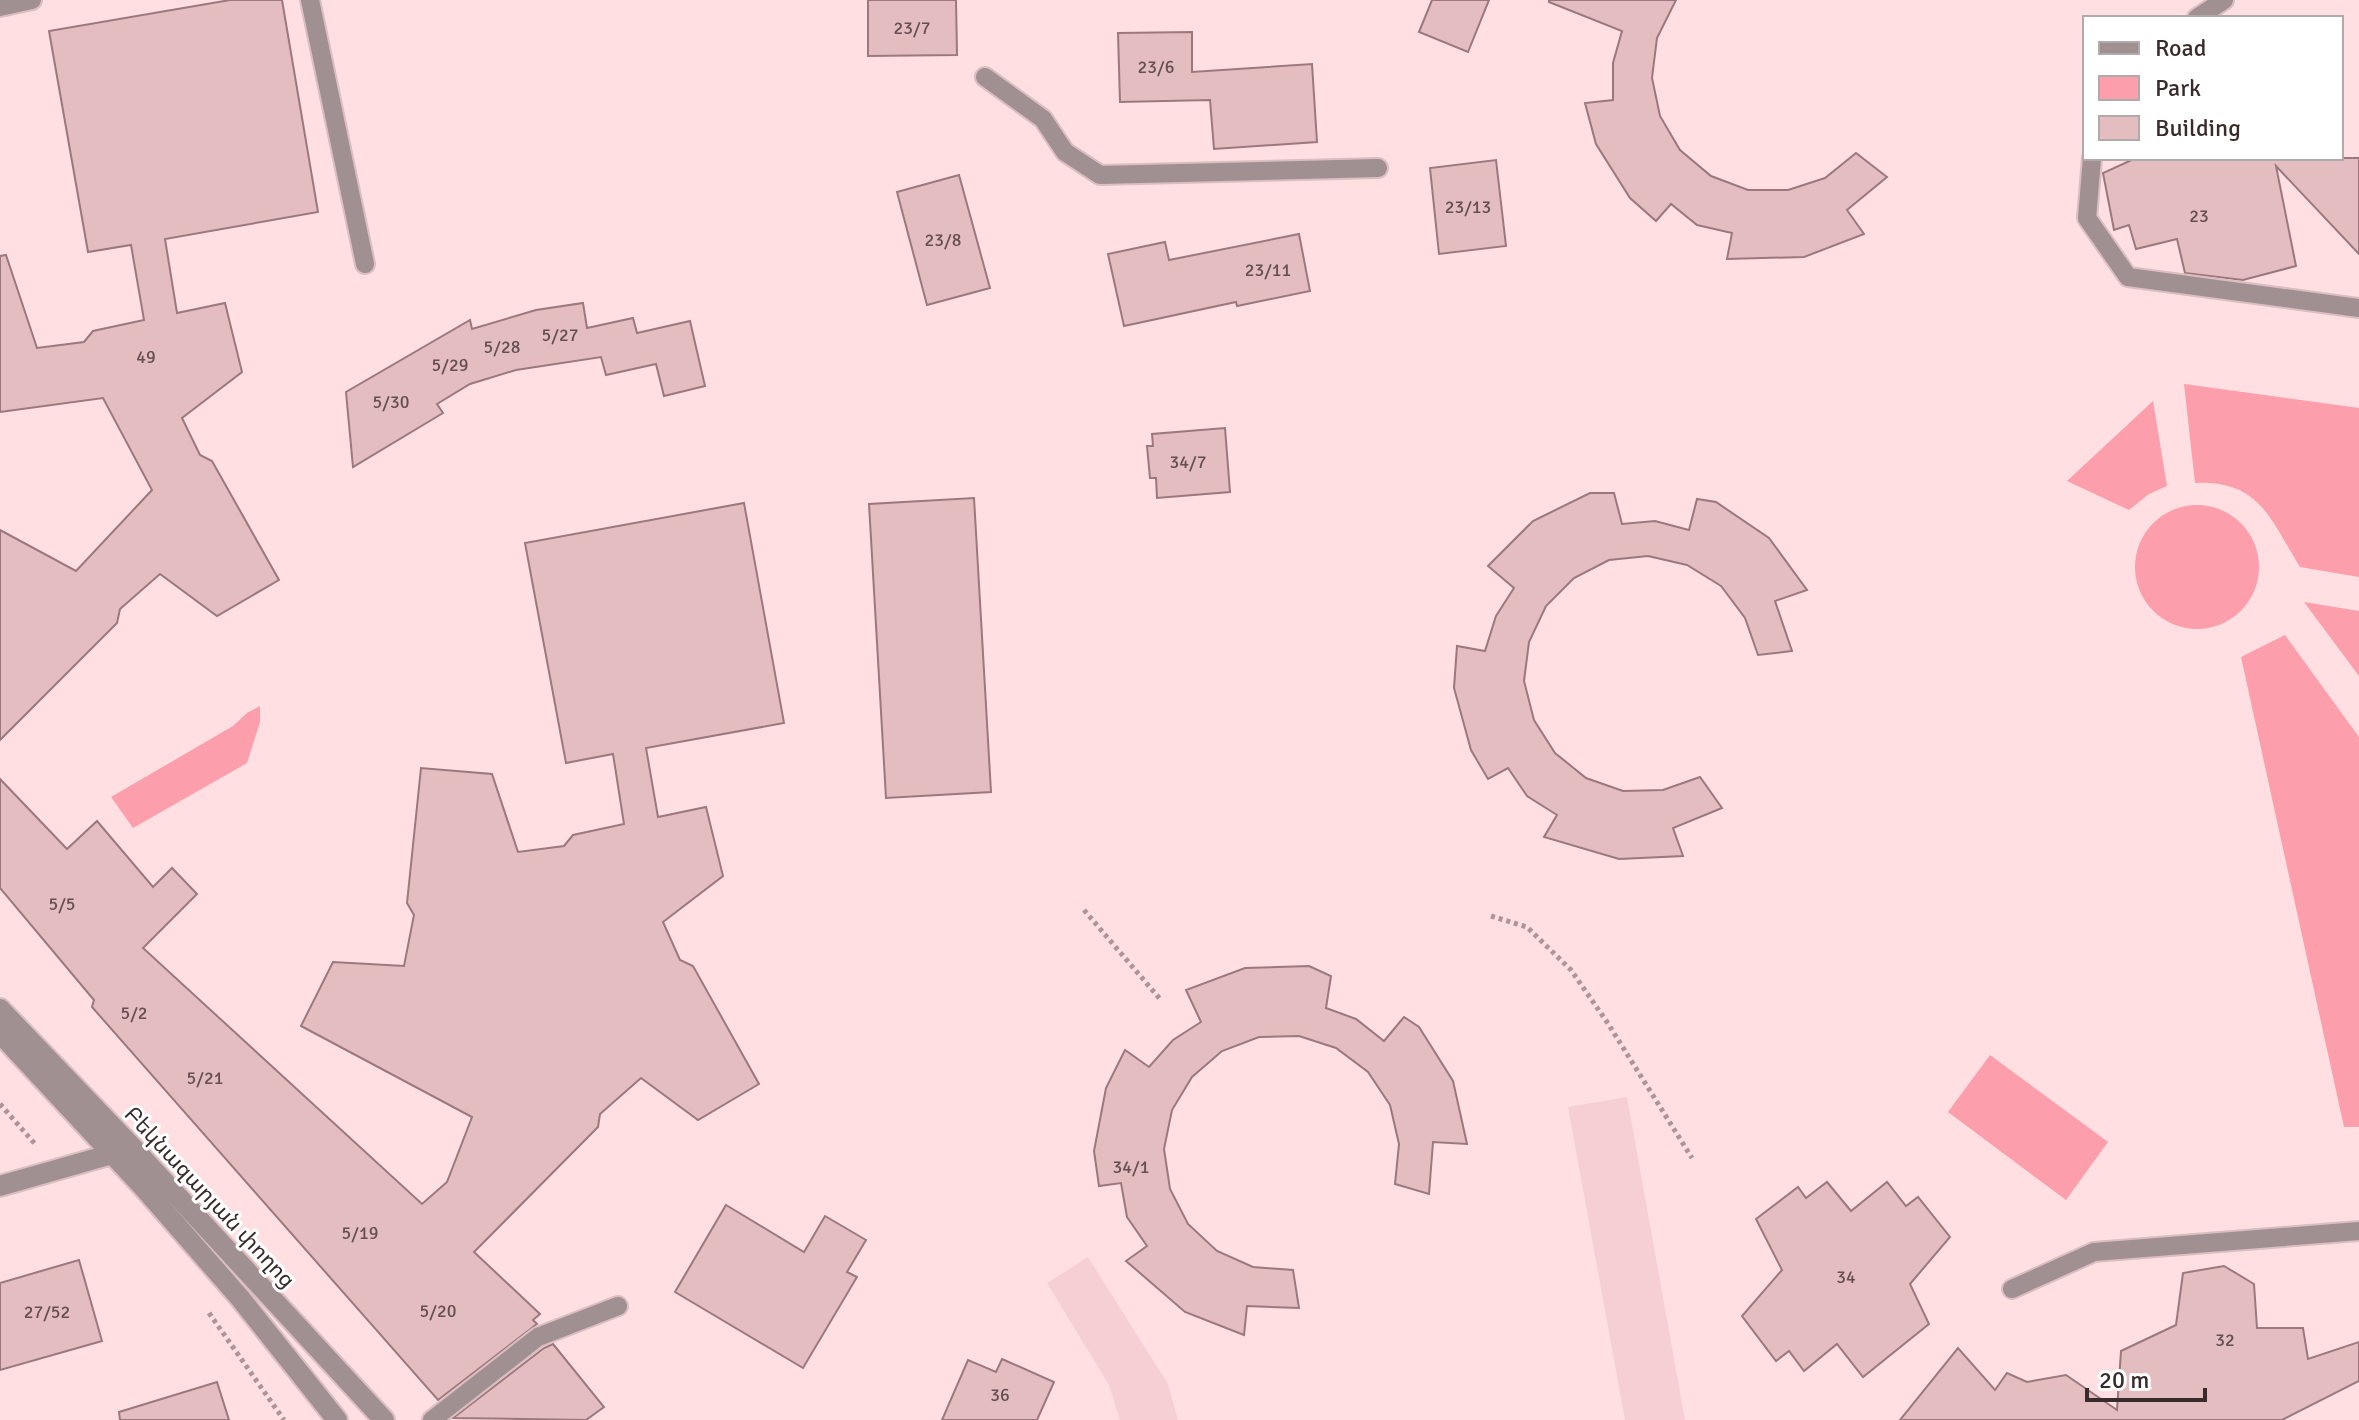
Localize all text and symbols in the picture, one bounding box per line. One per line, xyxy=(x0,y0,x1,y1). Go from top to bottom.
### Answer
legend xyxy=(2083,16,2343,160)
house number: 23/7 xyxy=(894,17,930,39)
text: Road xyxy=(2155,33,2206,63)
house number: 23/6 xyxy=(1138,56,1174,78)
text: Park xyxy=(2155,73,2201,103)
text: Building xyxy=(2155,113,2241,143)
house number: 23/13 xyxy=(1445,196,1491,218)
house number: 23 xyxy=(2189,205,2209,227)
house number: 23/8 xyxy=(925,229,961,251)
house number: 23/11 xyxy=(1245,259,1291,281)
house number: 5/27 xyxy=(542,324,578,346)
house number: 5/28 xyxy=(484,336,520,358)
house number: 49 xyxy=(136,346,156,368)
house number: 5/29 xyxy=(432,354,468,376)
house number: 5/30 xyxy=(373,391,409,413)
house number: 34/7 xyxy=(1170,451,1206,473)
house number: 5/5 xyxy=(48,893,76,915)
house number: 5/2 xyxy=(120,1002,148,1024)
house number: 5/21 xyxy=(187,1067,223,1089)
street label: Բեկնազարյան փողոց xyxy=(119,1101,301,1293)
house number: 34/1 xyxy=(1113,1156,1149,1178)
house number: 5/19 xyxy=(342,1222,378,1244)
house number: 34 xyxy=(1836,1266,1856,1288)
house number: 5/20 xyxy=(420,1300,456,1322)
house number: 27/52 xyxy=(24,1301,70,1323)
house number: 32 xyxy=(2215,1329,2235,1351)
scale bar xyxy=(2087,1352,2205,1402)
text: 20 m xyxy=(2099,1365,2149,1395)
house number: 36 xyxy=(990,1384,1010,1406)

